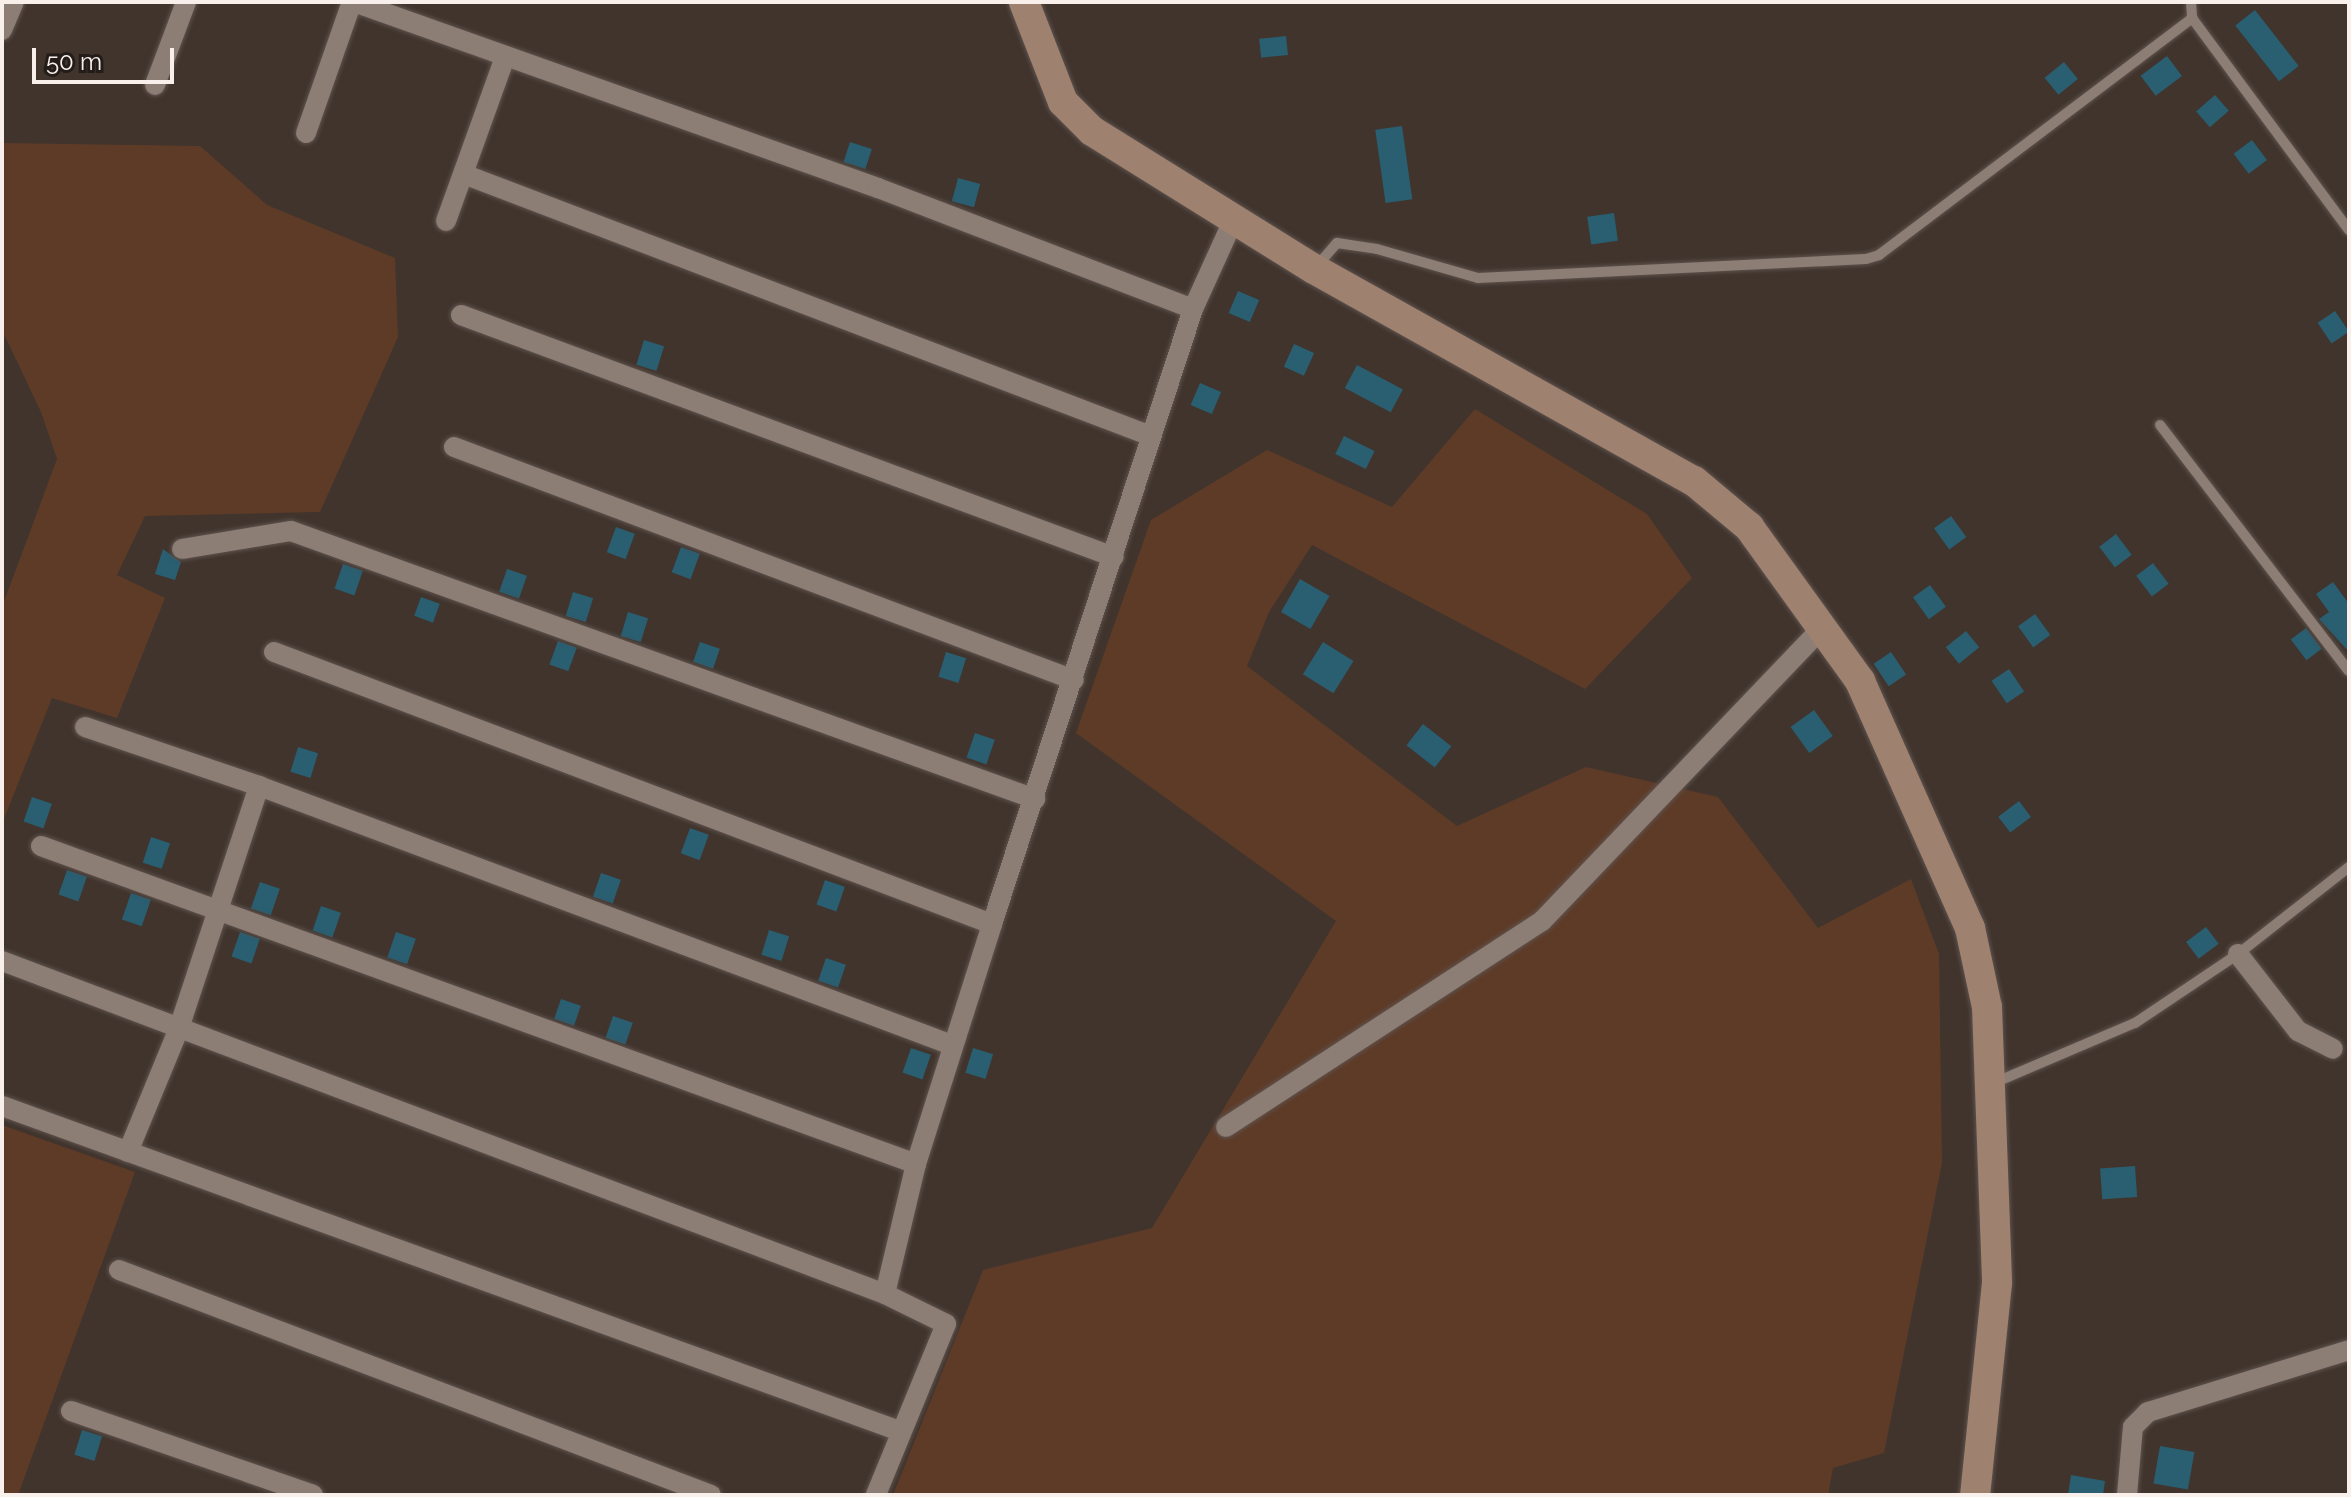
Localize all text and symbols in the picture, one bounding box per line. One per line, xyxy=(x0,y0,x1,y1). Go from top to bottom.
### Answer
scale bar xyxy=(36,32,178,82)
text: 50 m xyxy=(46,47,102,76)

